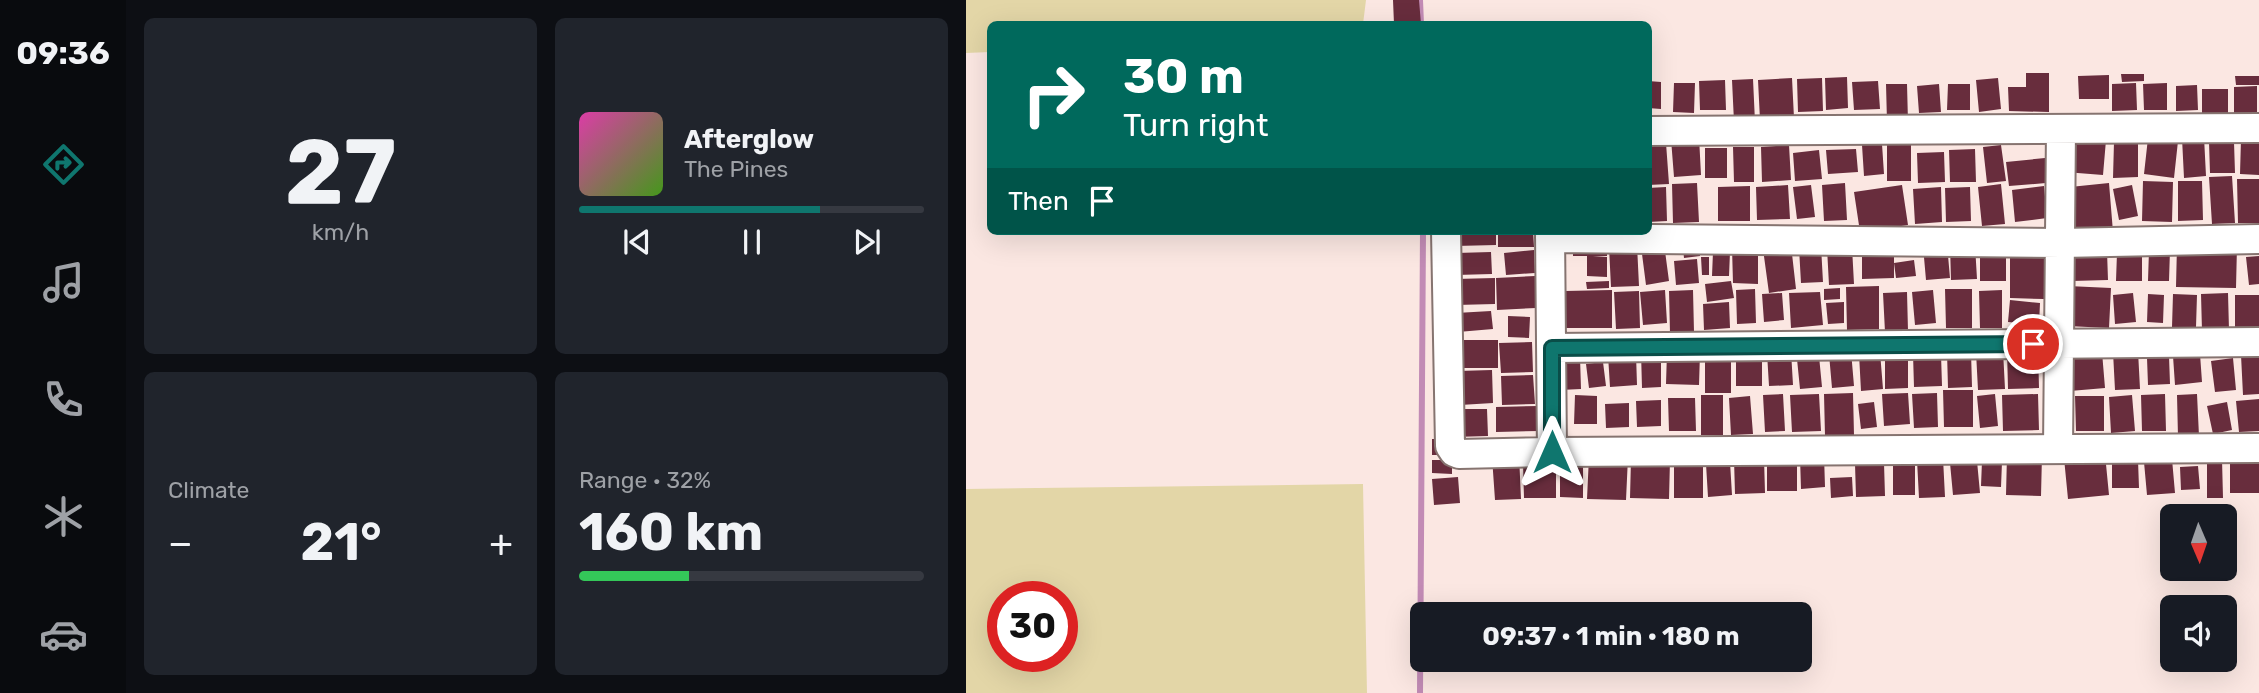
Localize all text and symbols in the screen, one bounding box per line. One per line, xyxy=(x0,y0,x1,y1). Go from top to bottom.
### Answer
text: 09:36 xyxy=(16,34,110,72)
text: 30 m xyxy=(1123,47,1244,105)
icon: right xyxy=(1008,49,1099,140)
text: Turn right xyxy=(1123,106,1268,144)
text: 27 xyxy=(285,118,396,226)
text: Afterglow xyxy=(684,124,814,155)
icon: directions xyxy=(39,140,88,189)
text: The Pines xyxy=(684,155,788,183)
icon: arrive xyxy=(1083,182,1121,220)
text: Then xyxy=(1008,186,1069,217)
text: km/h xyxy=(312,218,369,246)
icon: previous xyxy=(618,223,656,261)
icon: pause xyxy=(733,223,771,261)
icon: next xyxy=(848,223,886,261)
icon: music xyxy=(39,258,88,307)
pin xyxy=(2003,314,2063,374)
icon: arrive xyxy=(2014,325,2052,363)
icon: phone xyxy=(39,375,88,424)
position arrow xyxy=(1515,415,1589,489)
text: Range · 32% xyxy=(579,466,711,494)
text: Climate xyxy=(168,476,249,504)
icon: climate xyxy=(39,492,88,541)
text: 160 km xyxy=(579,501,763,563)
north arrow xyxy=(2160,504,2236,581)
map controls xyxy=(2160,504,2237,672)
text: 21° xyxy=(301,511,382,573)
text: − xyxy=(168,520,193,566)
text: + xyxy=(489,520,513,566)
speed limit sign: 30 xyxy=(987,581,1078,672)
button: sound xyxy=(2160,595,2237,672)
icon: car xyxy=(39,610,88,659)
text: 09:37 · 1 min · 180 m xyxy=(1482,621,1740,652)

